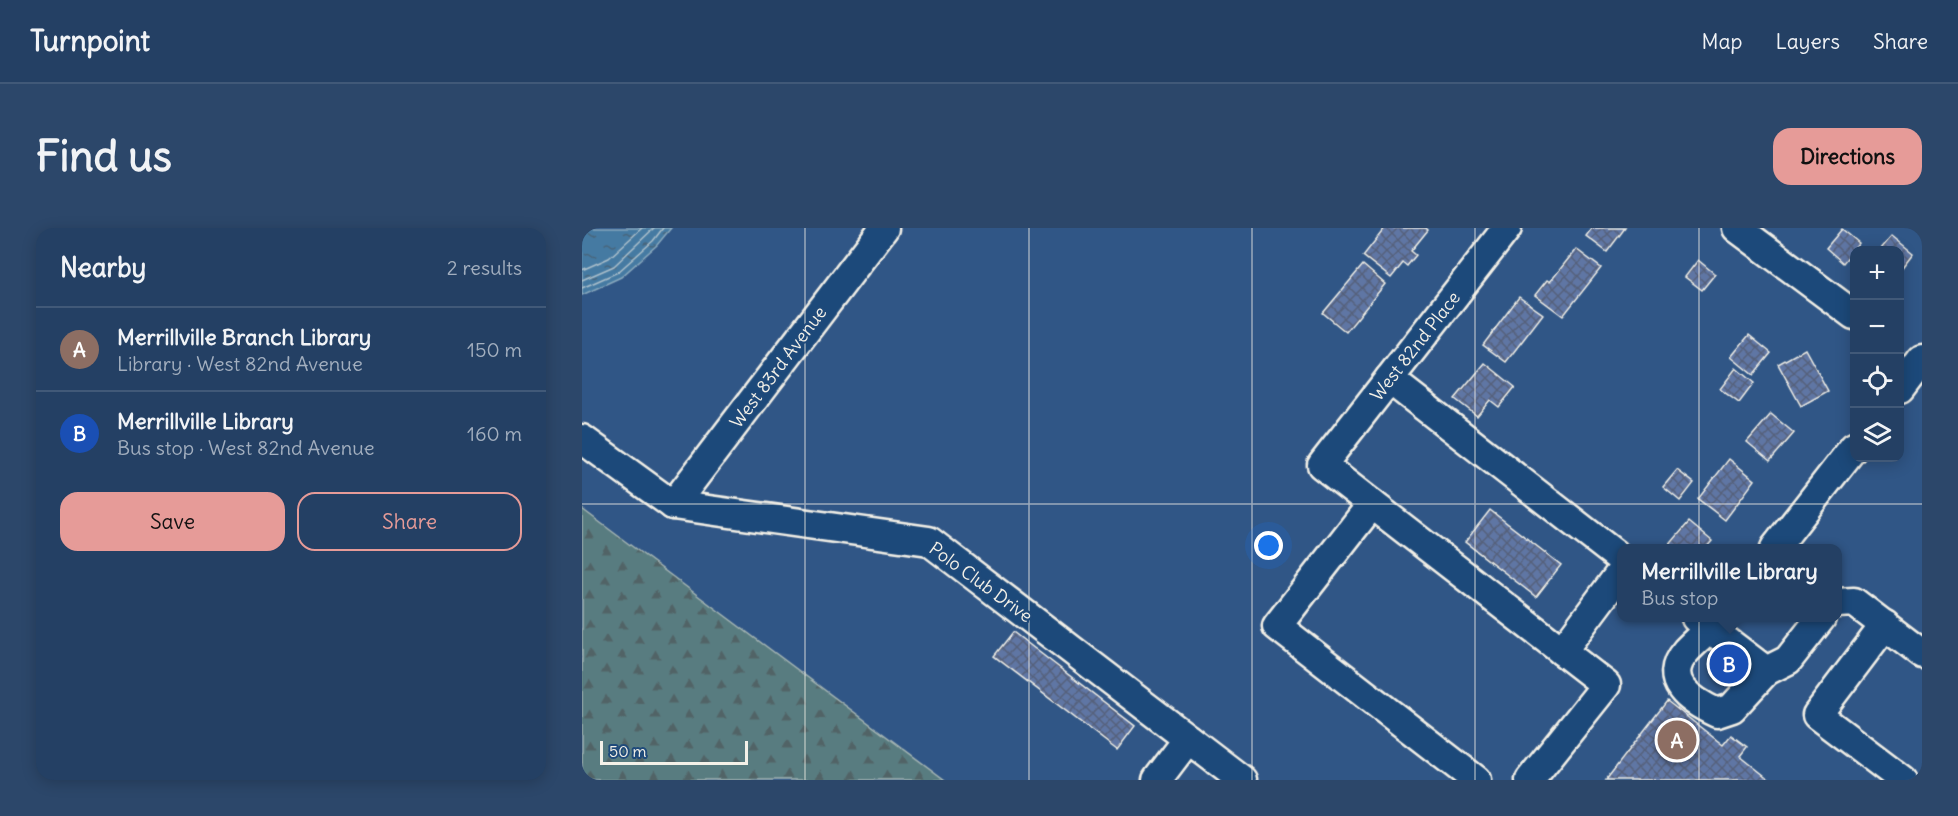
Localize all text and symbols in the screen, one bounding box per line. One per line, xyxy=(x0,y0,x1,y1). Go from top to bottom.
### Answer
text: Turnpoint xyxy=(30,23,150,59)
text: Map xyxy=(1702,28,1742,55)
text: Layers xyxy=(1775,28,1840,55)
text: Share xyxy=(1873,28,1928,55)
button: Directions xyxy=(1773,128,1922,185)
text: Find us xyxy=(36,130,172,182)
map controls xyxy=(1850,246,1904,462)
button: + xyxy=(1850,246,1904,300)
text: Nearby xyxy=(60,251,146,284)
text: 2 results xyxy=(447,255,522,280)
street label: West 82nd Place xyxy=(1365,286,1465,406)
button: − xyxy=(1850,300,1904,354)
street label: West 83rd Avenue xyxy=(725,301,831,433)
text: Merrillville Branch Library xyxy=(117,323,371,351)
text: A xyxy=(73,337,86,362)
text: 150 m xyxy=(467,337,522,362)
text: Library · West 82nd Avenue xyxy=(117,351,363,376)
button: locate xyxy=(1850,354,1904,408)
text: Merrillville Library xyxy=(117,407,294,435)
button: layers xyxy=(1850,408,1904,462)
text: B xyxy=(73,421,86,446)
text: 160 m xyxy=(467,421,522,446)
text: Bus stop · West 82nd Avenue xyxy=(117,435,375,460)
button: Save xyxy=(60,492,285,551)
button: Share xyxy=(297,492,522,551)
your location xyxy=(1254,531,1283,560)
street label: Polo Club Drive xyxy=(925,537,1037,627)
popup xyxy=(1617,544,1842,622)
text: Merrillville Library xyxy=(1641,557,1818,585)
text: Bus stop xyxy=(1641,585,1718,610)
pin: B xyxy=(1710,642,1748,686)
pin: A xyxy=(1658,718,1696,762)
scale bar xyxy=(600,738,748,766)
text: 50 m xyxy=(609,741,647,761)

